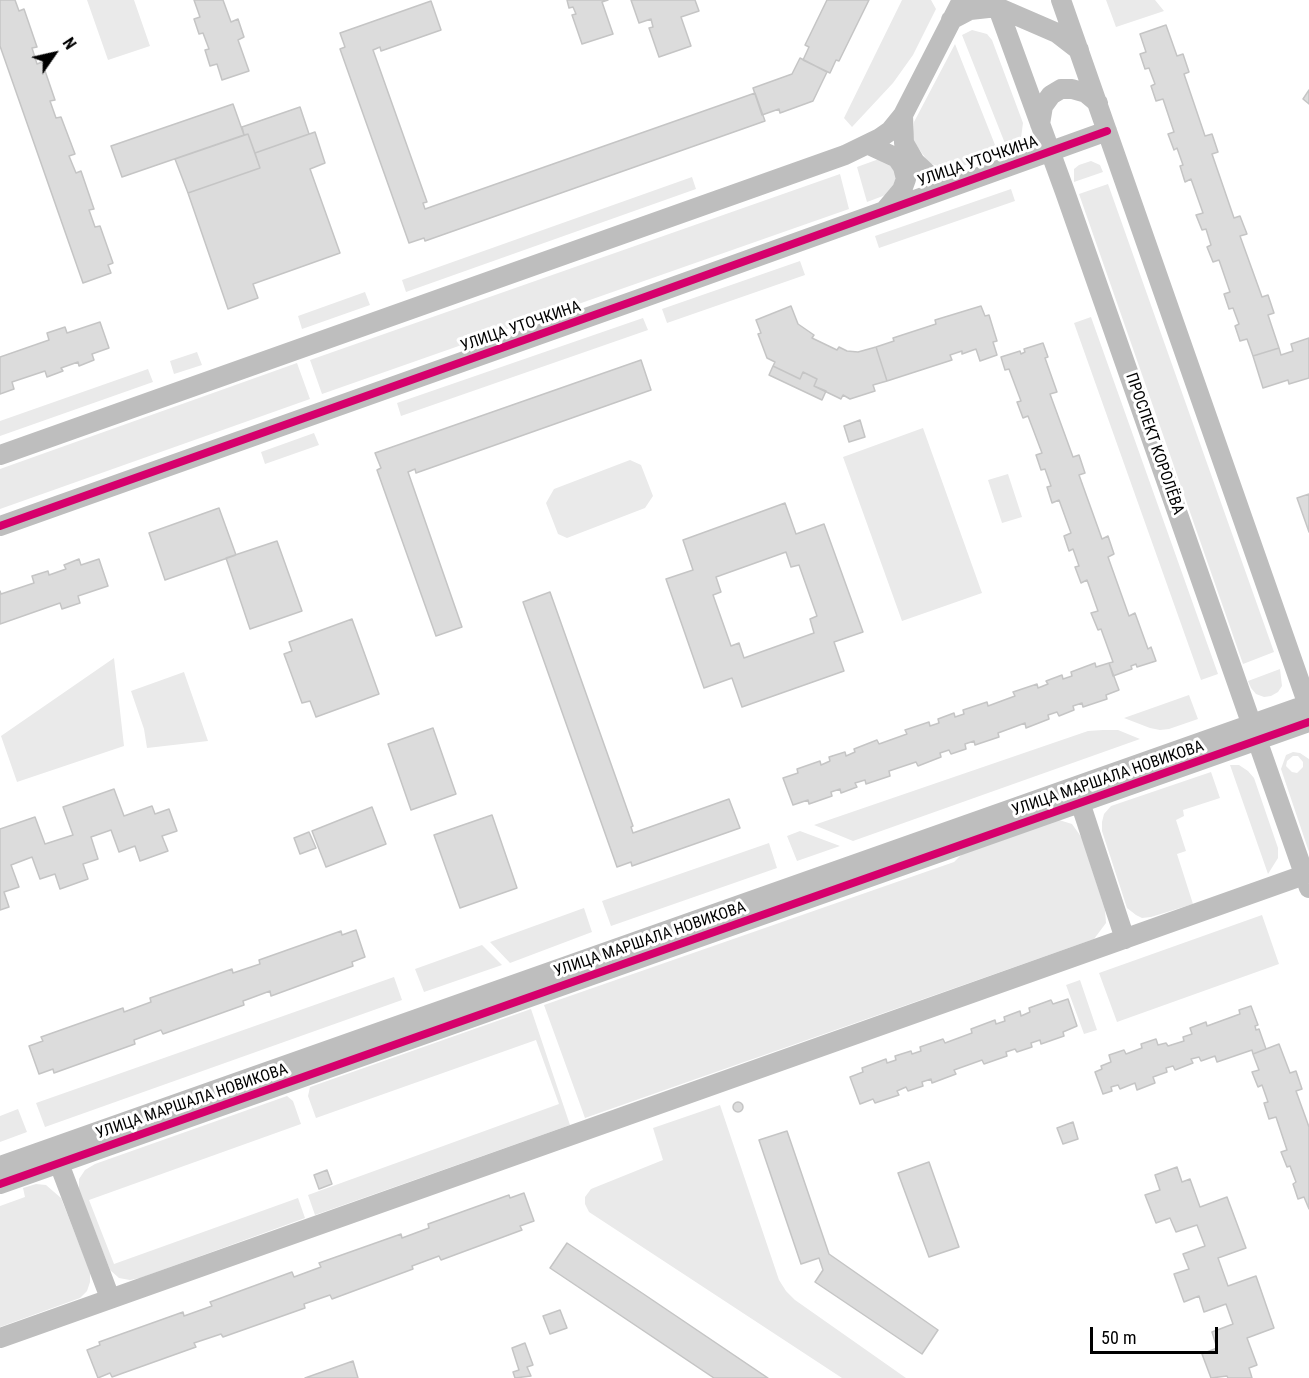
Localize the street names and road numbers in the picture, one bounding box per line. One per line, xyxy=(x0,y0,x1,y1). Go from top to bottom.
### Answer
street label: УЛИЦА УТОЧКИНА xyxy=(915,132,1041,192)
street label: УЛИЦА УТОЧКИНА xyxy=(458,297,584,357)
street label: ПРОСПЕКТ КОРОЛЁВА xyxy=(1121,371,1187,517)
street label: УЛИЦА МАРШАЛА НОВИКОВА xyxy=(1010,737,1206,821)
street label: УЛИЦА МАРШАЛА НОВИКОВА xyxy=(552,898,748,982)
street label: УЛИЦА МАРШАЛА НОВИКОВА xyxy=(94,1060,290,1144)

